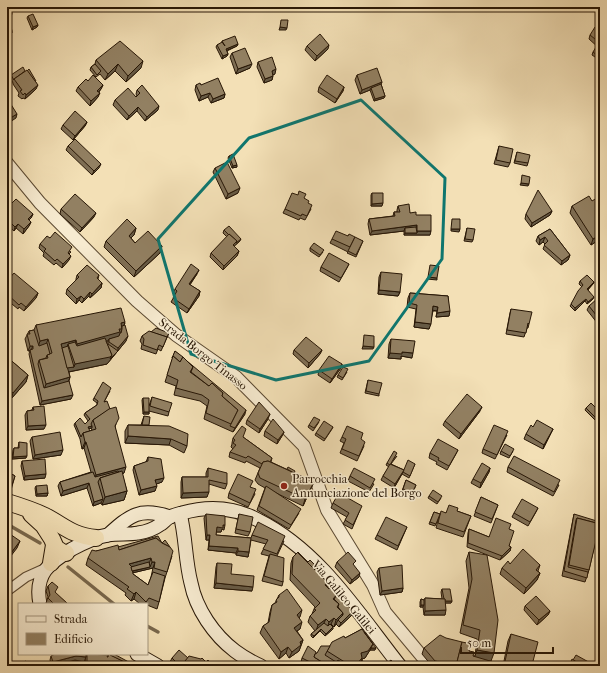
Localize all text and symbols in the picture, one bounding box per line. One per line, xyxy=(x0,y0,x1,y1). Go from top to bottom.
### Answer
street label: Strada Borgo Tinasso xyxy=(156,315,250,393)
place label: Parrocchia Annunciazione del Borgo xyxy=(291,472,422,500)
marker: Parrocchia Annunciazione del Borgo xyxy=(279,481,289,491)
street label: Via Galileo Galilei xyxy=(308,557,379,637)
legend xyxy=(18,603,148,655)
text: Strada xyxy=(54,612,88,626)
scale bar xyxy=(461,629,553,655)
text: Edificio xyxy=(54,632,93,646)
text: 50 m xyxy=(467,636,491,650)

